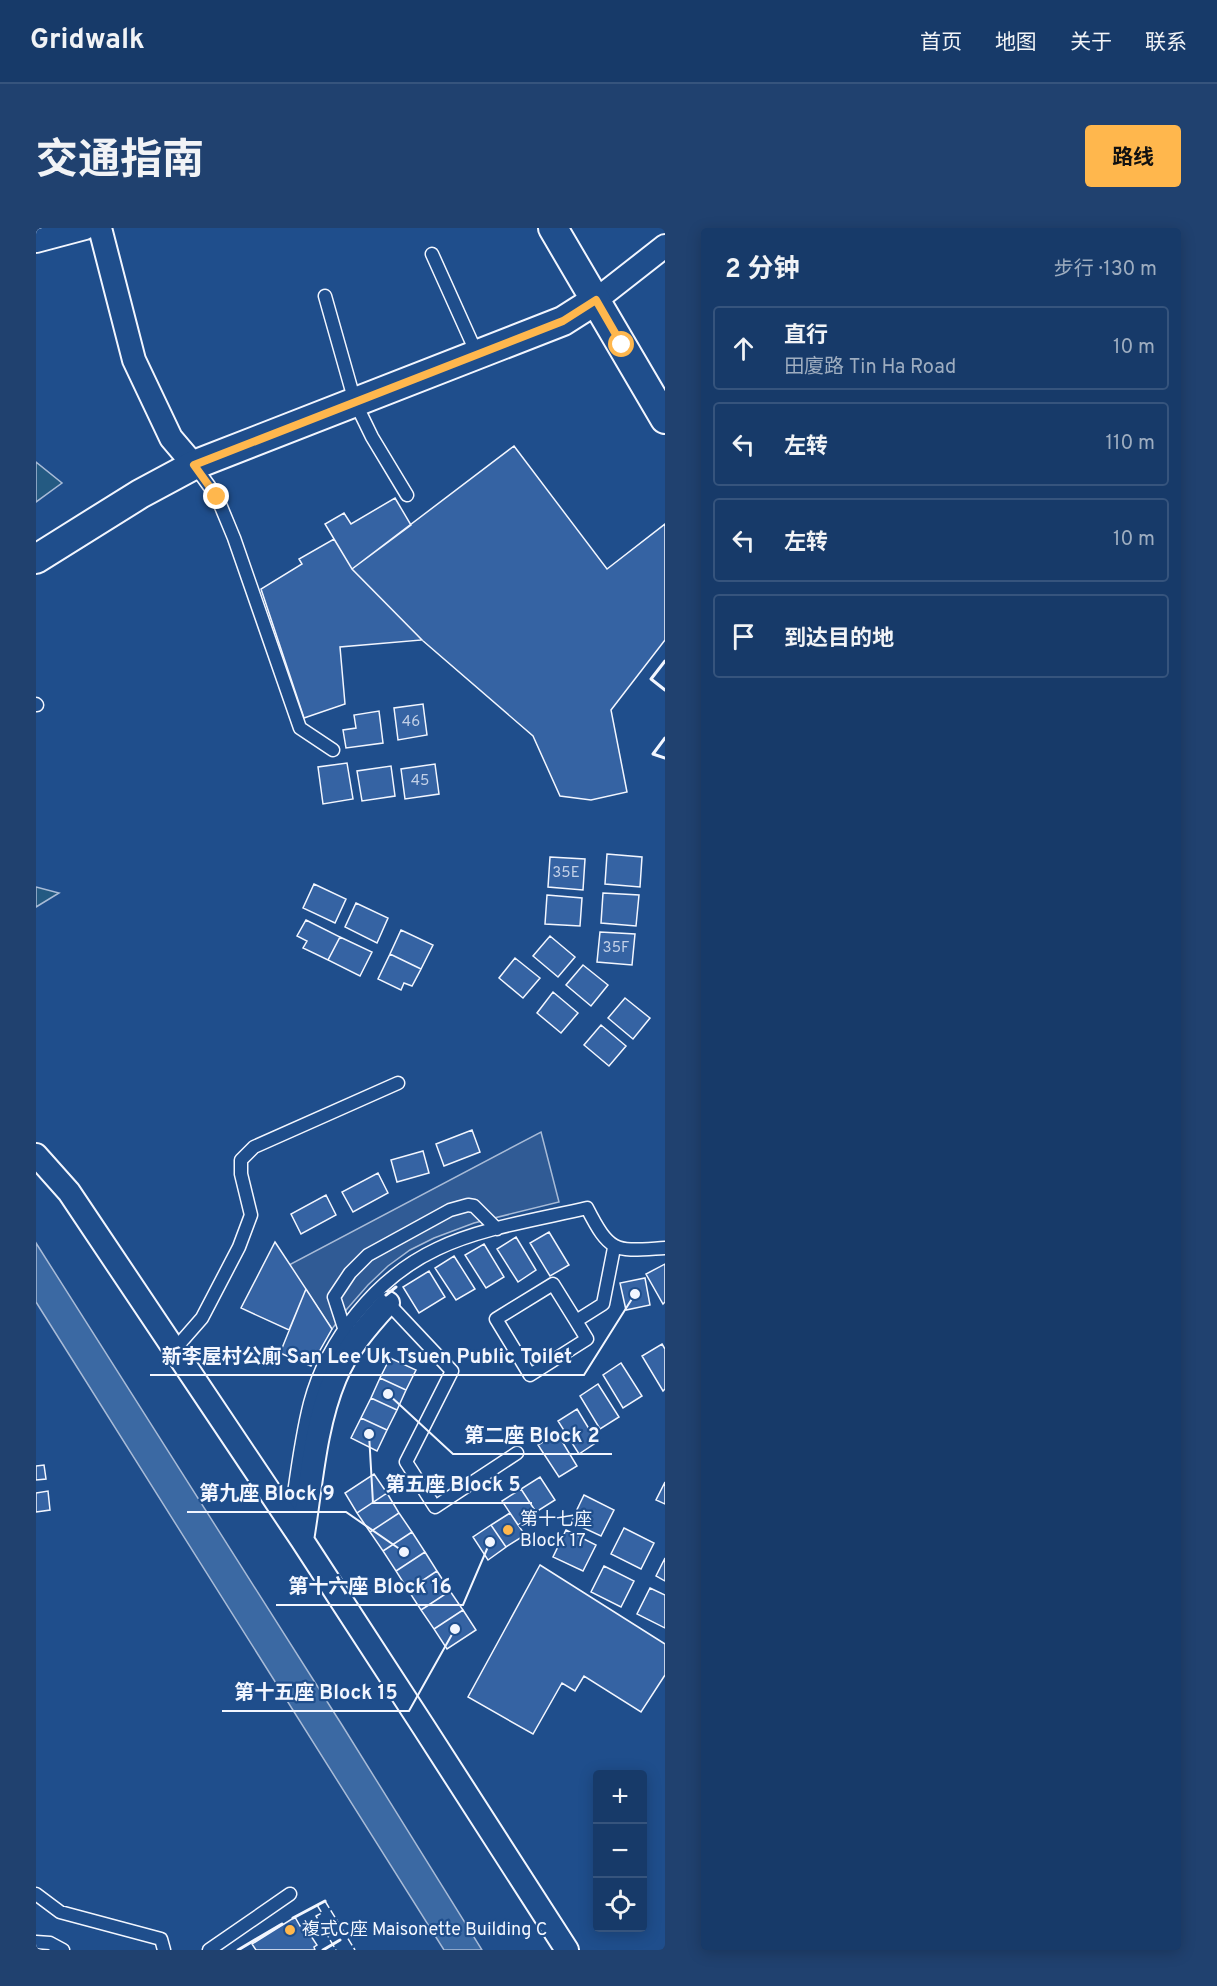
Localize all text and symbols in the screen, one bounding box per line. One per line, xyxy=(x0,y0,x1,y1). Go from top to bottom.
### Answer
text: Gridwalk xyxy=(30,23,145,59)
text: 首页 xyxy=(920,30,962,57)
text: 地图 xyxy=(995,30,1037,57)
text: 关于 xyxy=(1070,30,1112,57)
text: 联系 xyxy=(1145,30,1187,57)
button: 路线 xyxy=(1085,125,1181,187)
text: 交通指南 xyxy=(36,136,204,189)
text: 2 分钟 xyxy=(725,254,799,287)
text: 步行 · 130 m xyxy=(1054,257,1157,283)
text: 直行 xyxy=(784,323,828,350)
route start xyxy=(608,331,634,357)
icon: ahead xyxy=(727,332,760,365)
text: 10 m xyxy=(1113,335,1155,361)
text: 田廈路 Tin Ha Road xyxy=(784,355,956,381)
icon: left xyxy=(727,428,760,461)
text: 110 m xyxy=(1106,431,1155,457)
text: 左转 xyxy=(784,434,828,461)
route end xyxy=(203,483,229,509)
icon: left xyxy=(727,524,760,557)
text: 10 m xyxy=(1113,527,1155,553)
text: 左转 xyxy=(784,530,828,557)
icon: arrive xyxy=(727,620,760,653)
text: 到达目的地 xyxy=(784,626,894,653)
house number: 46 xyxy=(402,713,420,732)
house number: 45 xyxy=(411,772,429,791)
house number: 35E xyxy=(552,864,580,883)
house number: 35F xyxy=(603,939,629,958)
callout: 新李屋村公廁 San Lee Uk Tsuen Public Toilet xyxy=(150,1337,584,1375)
text: 新李屋村公廁 San Lee Uk Tsuen Public Toilet xyxy=(162,1345,572,1371)
callout: 第二座 Block 2 xyxy=(453,1416,612,1454)
text: 第二座 Block 2 xyxy=(464,1424,600,1450)
callout: 第五座 Block 5 xyxy=(373,1465,532,1503)
text: 第五座 Block 5 xyxy=(385,1473,521,1499)
callout: 第九座 Block 9 xyxy=(187,1474,346,1512)
text: 第九座 Block 9 xyxy=(199,1482,335,1508)
place label: 第十七座 Block 17 xyxy=(520,1509,592,1553)
marker: 第十七座 Block 17 xyxy=(501,1523,515,1537)
callout: 第十六座 Block 16 xyxy=(276,1567,463,1605)
text: 第十六座 Block 16 xyxy=(288,1575,452,1601)
callout: 第十五座 Block 15 xyxy=(222,1673,409,1711)
text: 第十五座 Block 15 xyxy=(234,1681,398,1707)
map controls xyxy=(593,1770,647,1932)
button: + xyxy=(593,1770,647,1824)
button: − xyxy=(593,1824,647,1878)
button: locate xyxy=(593,1878,647,1932)
place label: 複式C座 Maisonette Building C xyxy=(302,1919,547,1942)
marker: 複式C座 Maisonette Building C xyxy=(283,1923,297,1937)

